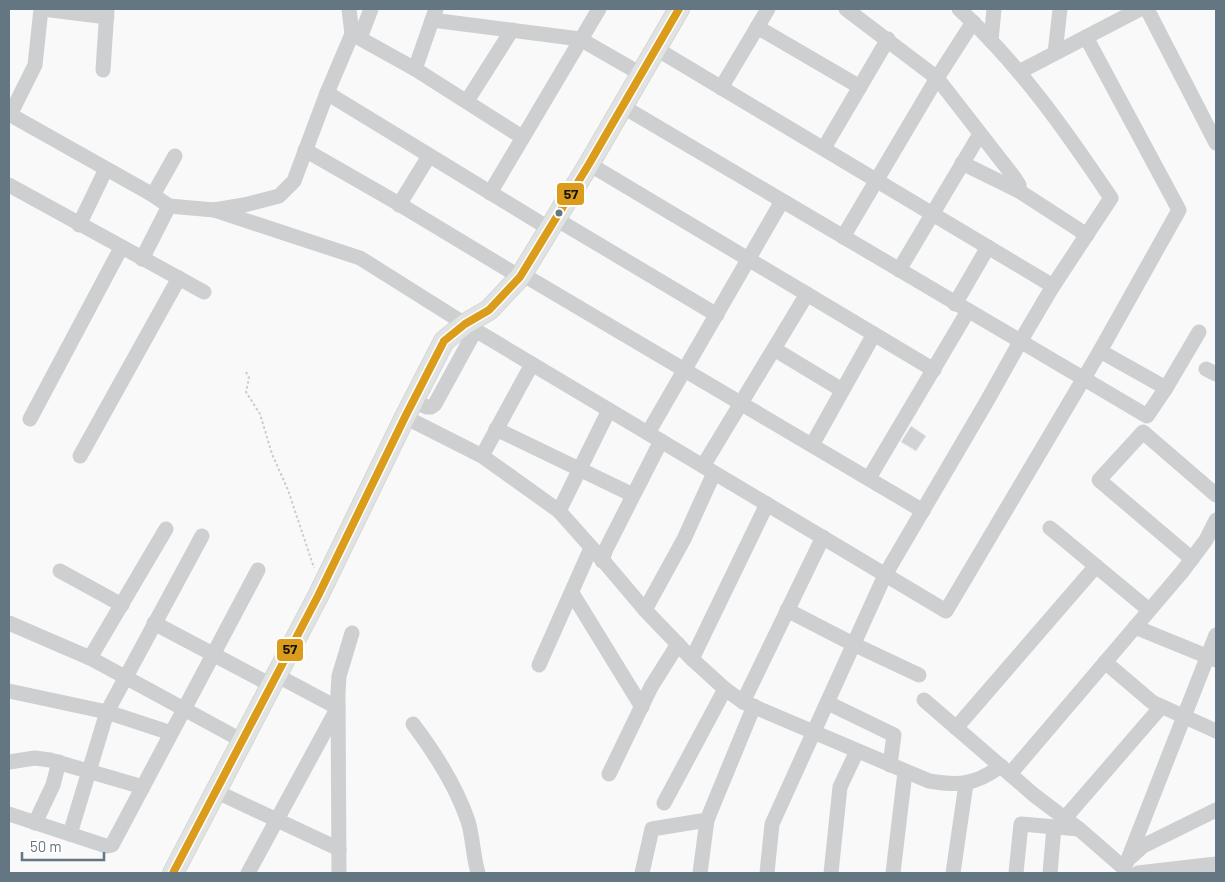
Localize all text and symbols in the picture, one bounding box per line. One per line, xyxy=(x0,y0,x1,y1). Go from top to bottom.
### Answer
line badge: 57 xyxy=(556,182,585,206)
text: 57 xyxy=(564,185,578,202)
unlabelled marker xyxy=(554,208,564,218)
line badge: 57 xyxy=(276,638,304,662)
text: 57 xyxy=(283,640,297,657)
scale bar xyxy=(22,830,105,862)
text: 50 m xyxy=(30,837,62,855)

